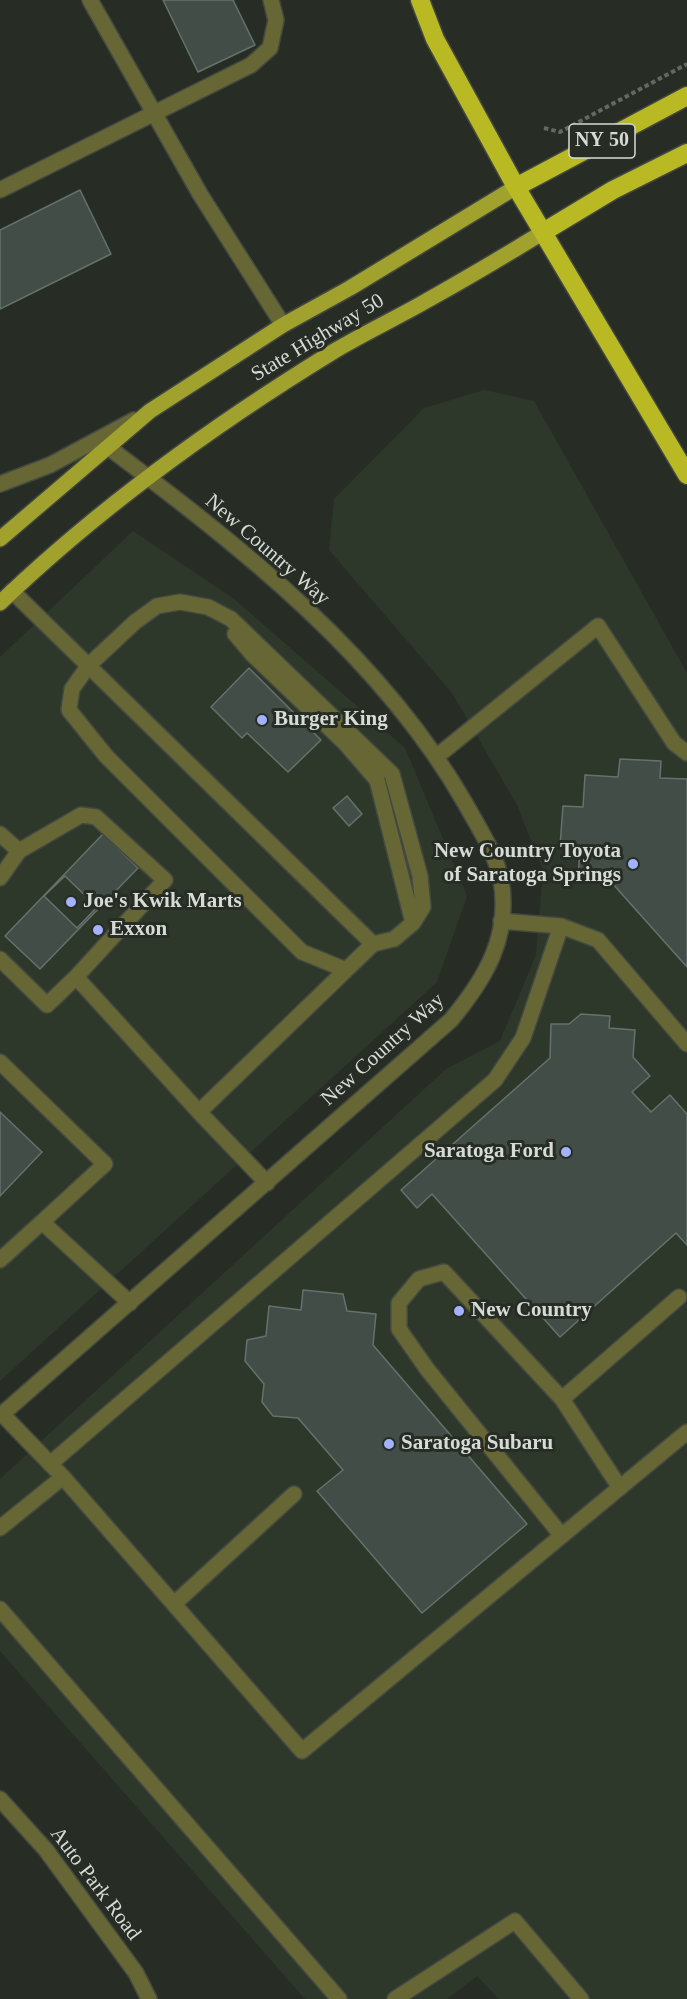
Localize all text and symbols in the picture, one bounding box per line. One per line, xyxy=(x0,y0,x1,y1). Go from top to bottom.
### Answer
road number: NY 50 xyxy=(569,124,635,158)
street label: State Highway 50 xyxy=(247,288,389,388)
street label: New Country Way xyxy=(200,489,334,611)
place label: Burger King xyxy=(274,707,388,733)
marker: Burger King xyxy=(255,713,269,727)
place label: New Country Toyota of Saratoga Springs xyxy=(434,839,621,889)
marker: New Country Toyota of Saratoga Springs xyxy=(626,857,640,871)
place label: Joe's Kwik Marts xyxy=(83,889,242,915)
marker: Joe's Kwik Marts xyxy=(64,895,78,909)
place label: Exxon xyxy=(110,917,167,943)
marker: Exxon xyxy=(91,923,105,937)
street label: New Country Way xyxy=(316,988,450,1112)
place label: Saratoga Ford xyxy=(424,1139,554,1165)
marker: Saratoga Ford xyxy=(559,1145,573,1159)
place label: New Country xyxy=(471,1298,592,1324)
marker: New Country xyxy=(452,1304,466,1318)
place label: Saratoga Subaru xyxy=(401,1431,553,1457)
marker: Saratoga Subaru xyxy=(382,1437,396,1451)
street label: Auto Park Road xyxy=(44,1822,146,1946)

